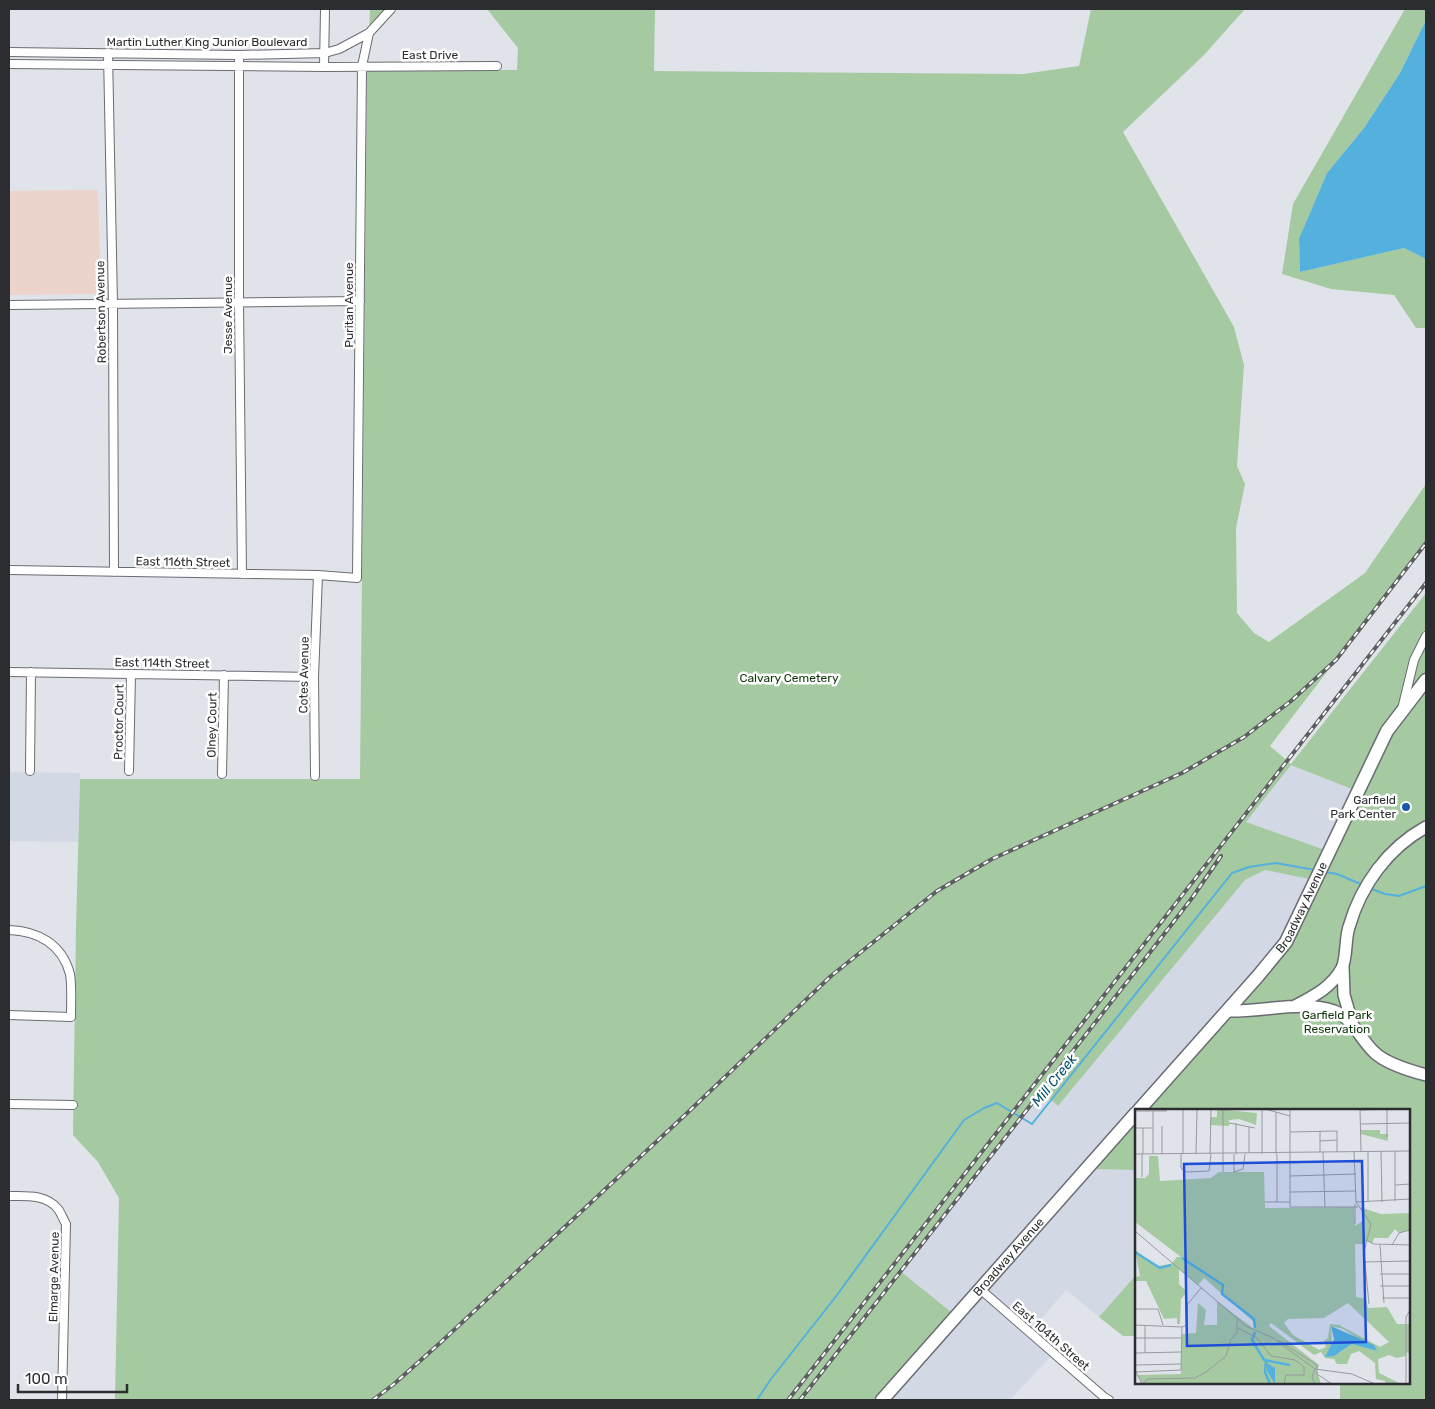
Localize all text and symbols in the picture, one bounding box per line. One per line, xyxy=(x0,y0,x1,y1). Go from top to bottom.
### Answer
street label: Martin Luther King Junior Boulevard xyxy=(107,35,307,49)
street label: East Drive xyxy=(402,48,459,62)
street label: Robertson Avenue xyxy=(93,260,109,363)
street label: Puritan Avenue xyxy=(342,262,356,348)
street label: Jesse Avenue xyxy=(221,276,235,354)
street label: East 116th Street xyxy=(135,554,231,570)
street label: Cotes Avenue xyxy=(296,636,312,714)
street label: East 114th Street xyxy=(114,655,210,671)
park label: Calvary Cemetery xyxy=(739,671,839,685)
street label: Proctor Court xyxy=(111,684,127,760)
street label: Olney Court xyxy=(204,692,220,758)
place label: Garfield Park Center xyxy=(1330,793,1396,821)
marker: Garfield Park Center xyxy=(1400,801,1412,813)
street label: Broadway Avenue xyxy=(1273,860,1330,956)
park label: Garfield Park Reservation xyxy=(1302,1008,1373,1036)
water label: Mill Creek xyxy=(1028,1050,1081,1110)
inset map xyxy=(1135,1109,1410,1384)
street label: Broadway Avenue xyxy=(970,1215,1047,1299)
street label: Elmarge Avenue xyxy=(46,1231,62,1322)
street label: East 104th Street xyxy=(1010,1299,1093,1373)
scale bar xyxy=(18,1362,126,1394)
text: 100 m xyxy=(25,1370,67,1388)

